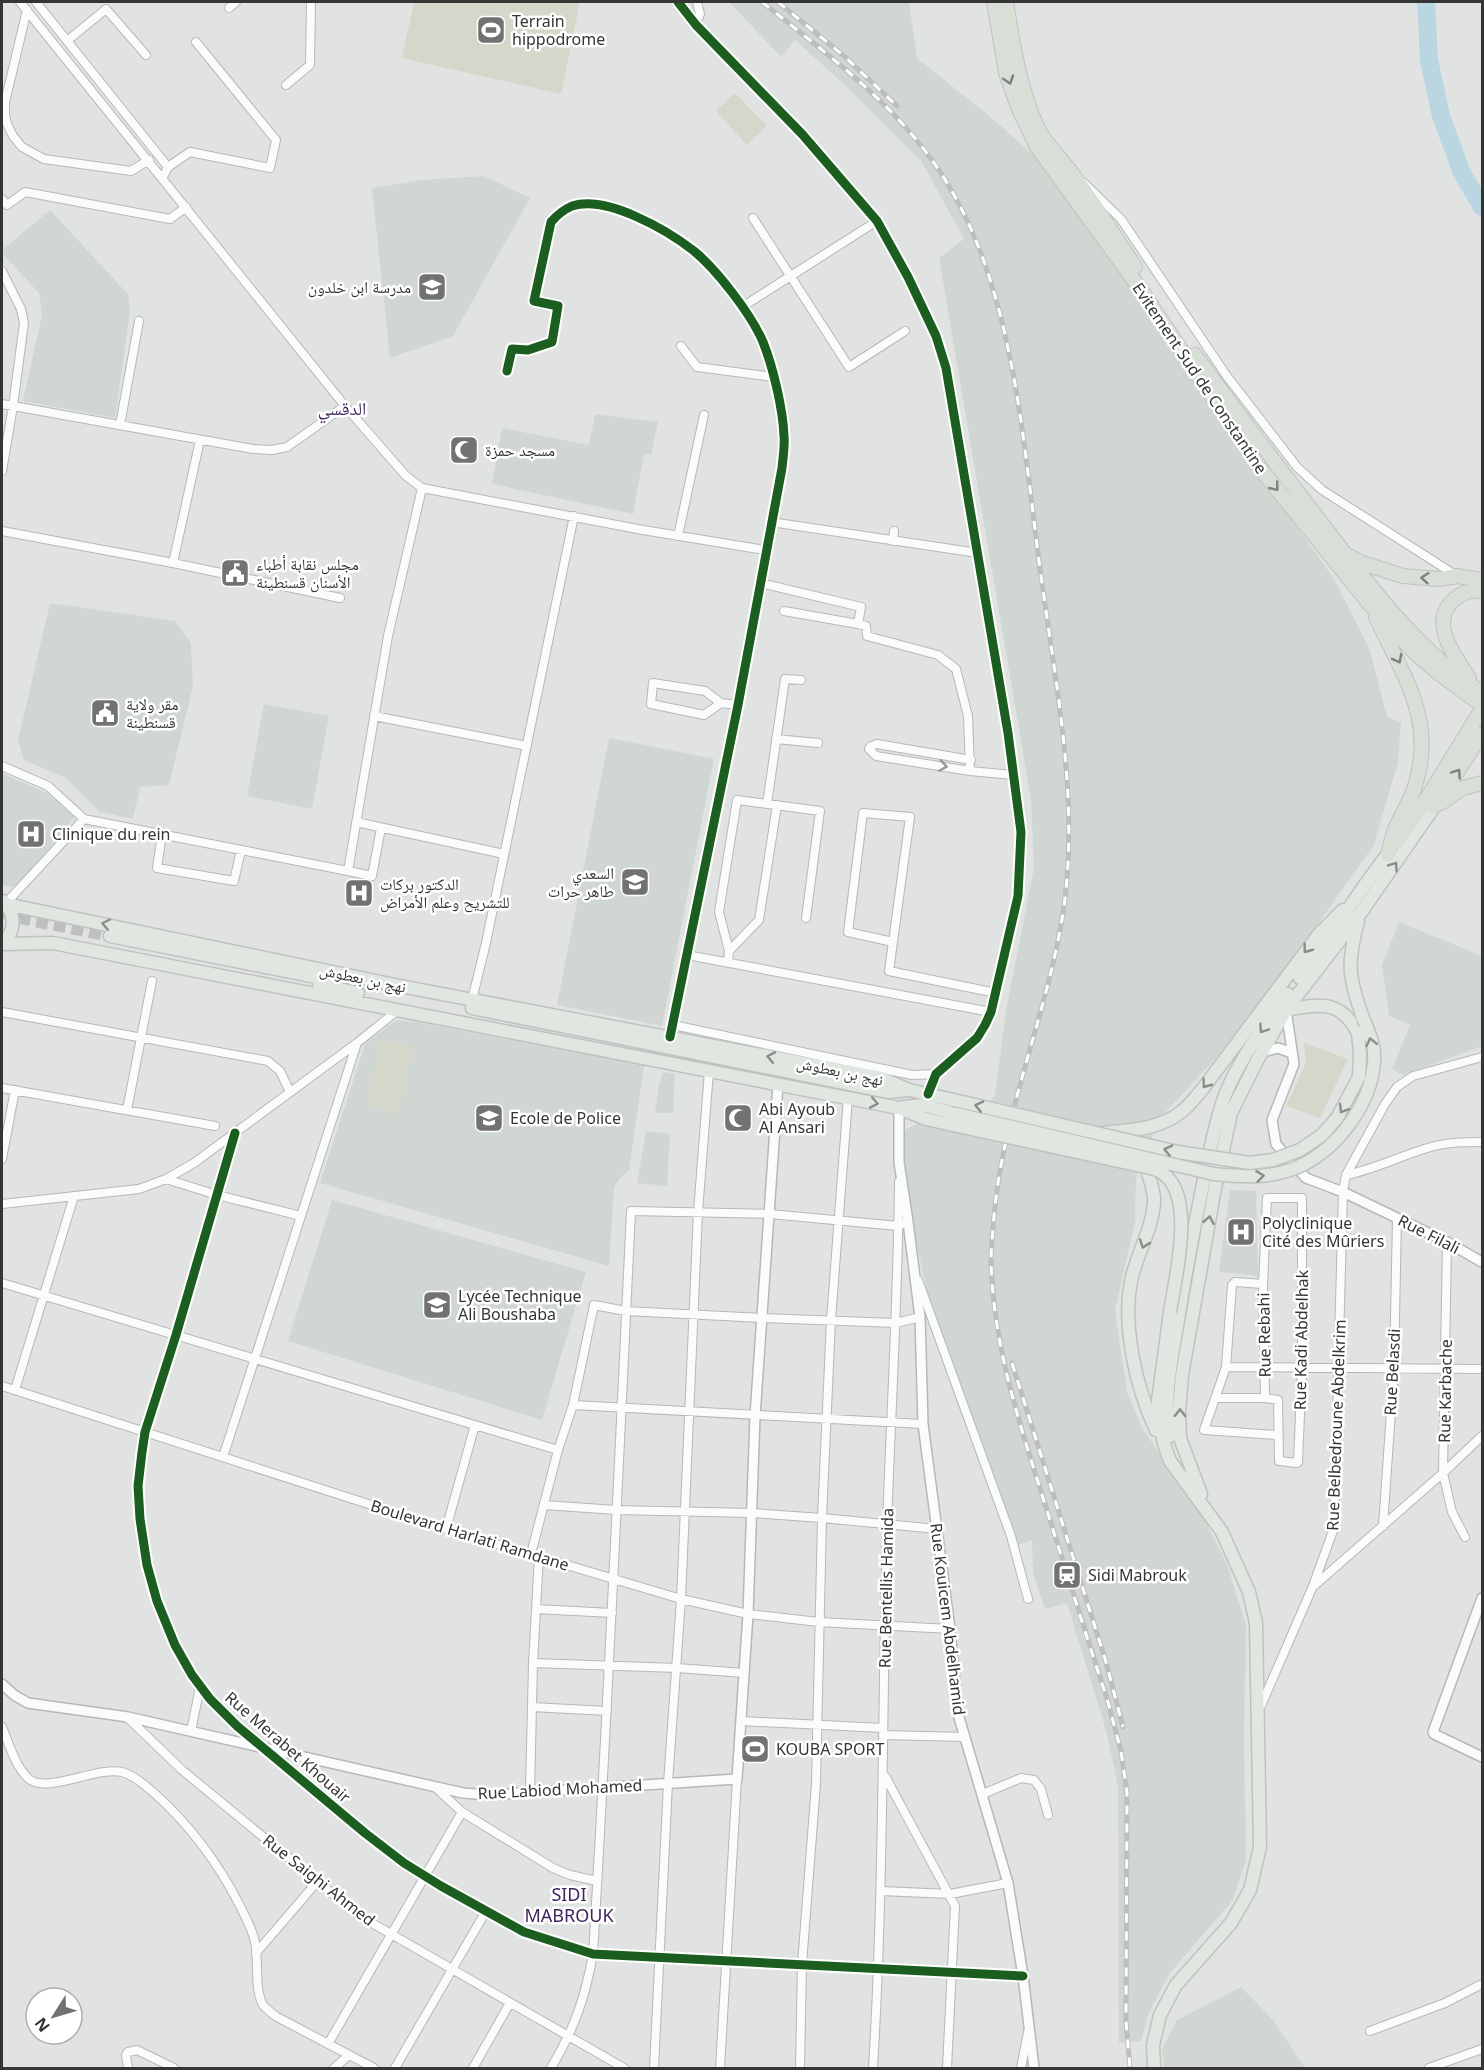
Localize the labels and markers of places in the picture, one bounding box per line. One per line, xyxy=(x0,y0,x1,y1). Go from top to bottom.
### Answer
place label: Terrain hippodrome xyxy=(512,10,605,50)
sports icon: Terrain hippodrome xyxy=(475,14,507,46)
school or university icon: مدرسة ابن خلدون xyxy=(416,271,448,303)
place label: مدرسة ابن خلدون xyxy=(308,276,411,298)
mosque icon: مسجد حمزة xyxy=(448,434,480,466)
place label: مسجد حمزة xyxy=(485,439,555,461)
place label: مجلس نقابة أطباء الأسنان قسنطينة xyxy=(256,553,359,593)
public building icon: مجلس نقابة أطباء الأسنان قسنطينة xyxy=(219,557,251,589)
place label: مقر ولاية قسنطينة xyxy=(126,693,179,733)
public building icon: مقر ولاية قسنطينة xyxy=(89,697,121,729)
hospital icon: Clinique du rein xyxy=(15,818,47,850)
place label: Clinique du rein xyxy=(52,823,171,845)
place label: السعدي طاهر حرات xyxy=(548,862,614,902)
school or university icon: السعدي طاهر حرات xyxy=(619,866,651,898)
place label: الدكتور بركات للتشريح وعلم الأمراض xyxy=(380,873,510,913)
hospital icon: الدكتور بركات للتشريح وعلم الأمراض xyxy=(343,877,375,909)
place label: Abi Ayoub Al Ansari xyxy=(759,1098,835,1138)
school or university icon: Ecole de Police xyxy=(473,1102,505,1134)
mosque icon: Abi Ayoub Al Ansari xyxy=(722,1102,754,1134)
place label: Ecole de Police xyxy=(510,1107,621,1129)
place label: Polyclinique Cité des Mûriers xyxy=(1262,1212,1384,1252)
hospital icon: Polyclinique Cité des Mûriers xyxy=(1225,1216,1257,1248)
place label: Lycée Technique Ali Boushaba xyxy=(458,1285,582,1325)
school or university icon: Lycée Technique Ali Boushaba xyxy=(421,1289,453,1321)
station icon: Sidi Mabrouk xyxy=(1051,1559,1083,1591)
place label: Sidi Mabrouk xyxy=(1088,1564,1187,1586)
sports icon: KOUBA SPORT xyxy=(739,1733,771,1765)
place label: KOUBA SPORT xyxy=(776,1738,884,1760)

